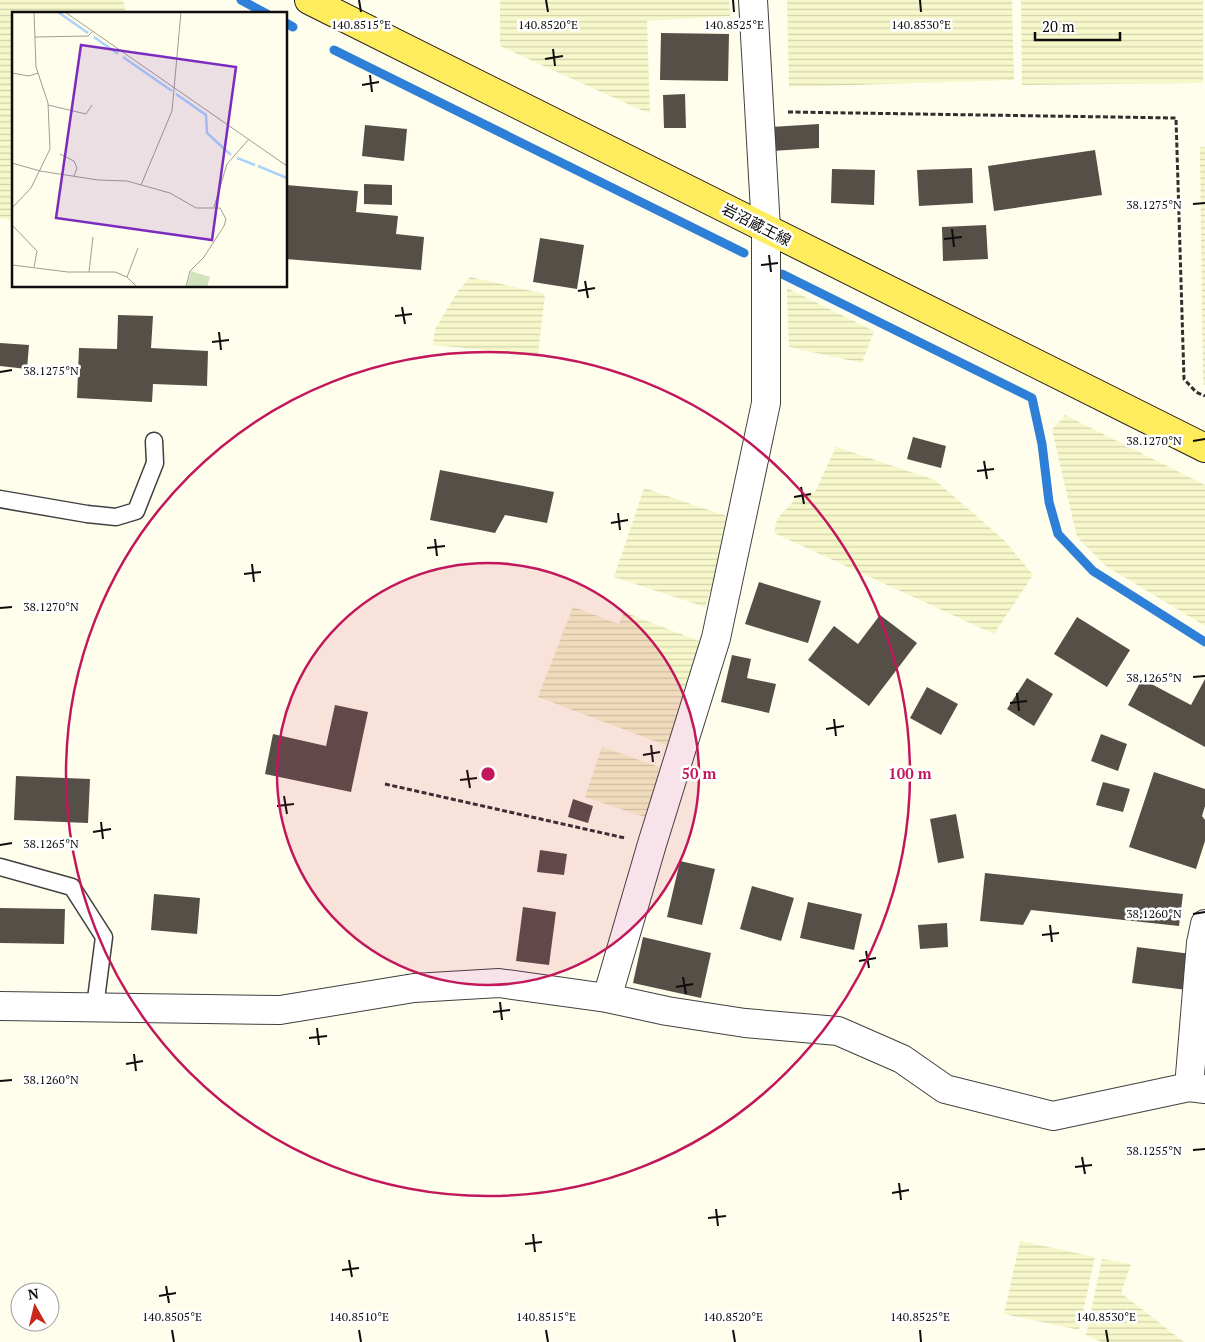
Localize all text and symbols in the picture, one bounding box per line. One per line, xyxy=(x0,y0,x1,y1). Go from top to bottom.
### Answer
scale bar xyxy=(1035,10,1120,42)
inset map xyxy=(12,12,288,288)
text: 20 m xyxy=(1042,16,1075,36)
text: 140.8515°E xyxy=(331,17,391,32)
text: 140.8520°E xyxy=(518,17,578,32)
text: 140.8525°E xyxy=(704,17,764,32)
text: 140.8530°E xyxy=(891,17,951,32)
text: 38.1275°N xyxy=(1126,197,1182,212)
street label: 岩沼蔵王線 xyxy=(719,198,795,250)
text: 38.1275°N xyxy=(23,363,79,378)
text: 38.1270°N xyxy=(1126,433,1182,448)
text: 38.1270°N xyxy=(23,599,79,614)
text: 38.1265°N xyxy=(1126,670,1182,685)
text: 50 m xyxy=(682,763,717,783)
text: 100 m xyxy=(888,763,932,783)
centre of rings xyxy=(479,765,497,783)
text: 38.1265°N xyxy=(23,836,79,851)
text: 38.1260°N xyxy=(1126,906,1182,921)
text: 38.1260°N xyxy=(23,1072,79,1087)
text: 38.1255°N xyxy=(1126,1143,1182,1158)
north arrow xyxy=(10,1282,60,1332)
text: N xyxy=(27,1283,40,1304)
text: 140.8505°E xyxy=(142,1309,202,1324)
text: 140.8510°E xyxy=(329,1309,389,1324)
text: 140.8515°E xyxy=(516,1309,576,1324)
text: 140.8520°E xyxy=(703,1309,763,1324)
text: 140.8525°E xyxy=(890,1309,950,1324)
text: 140.8530°E xyxy=(1076,1309,1136,1324)

